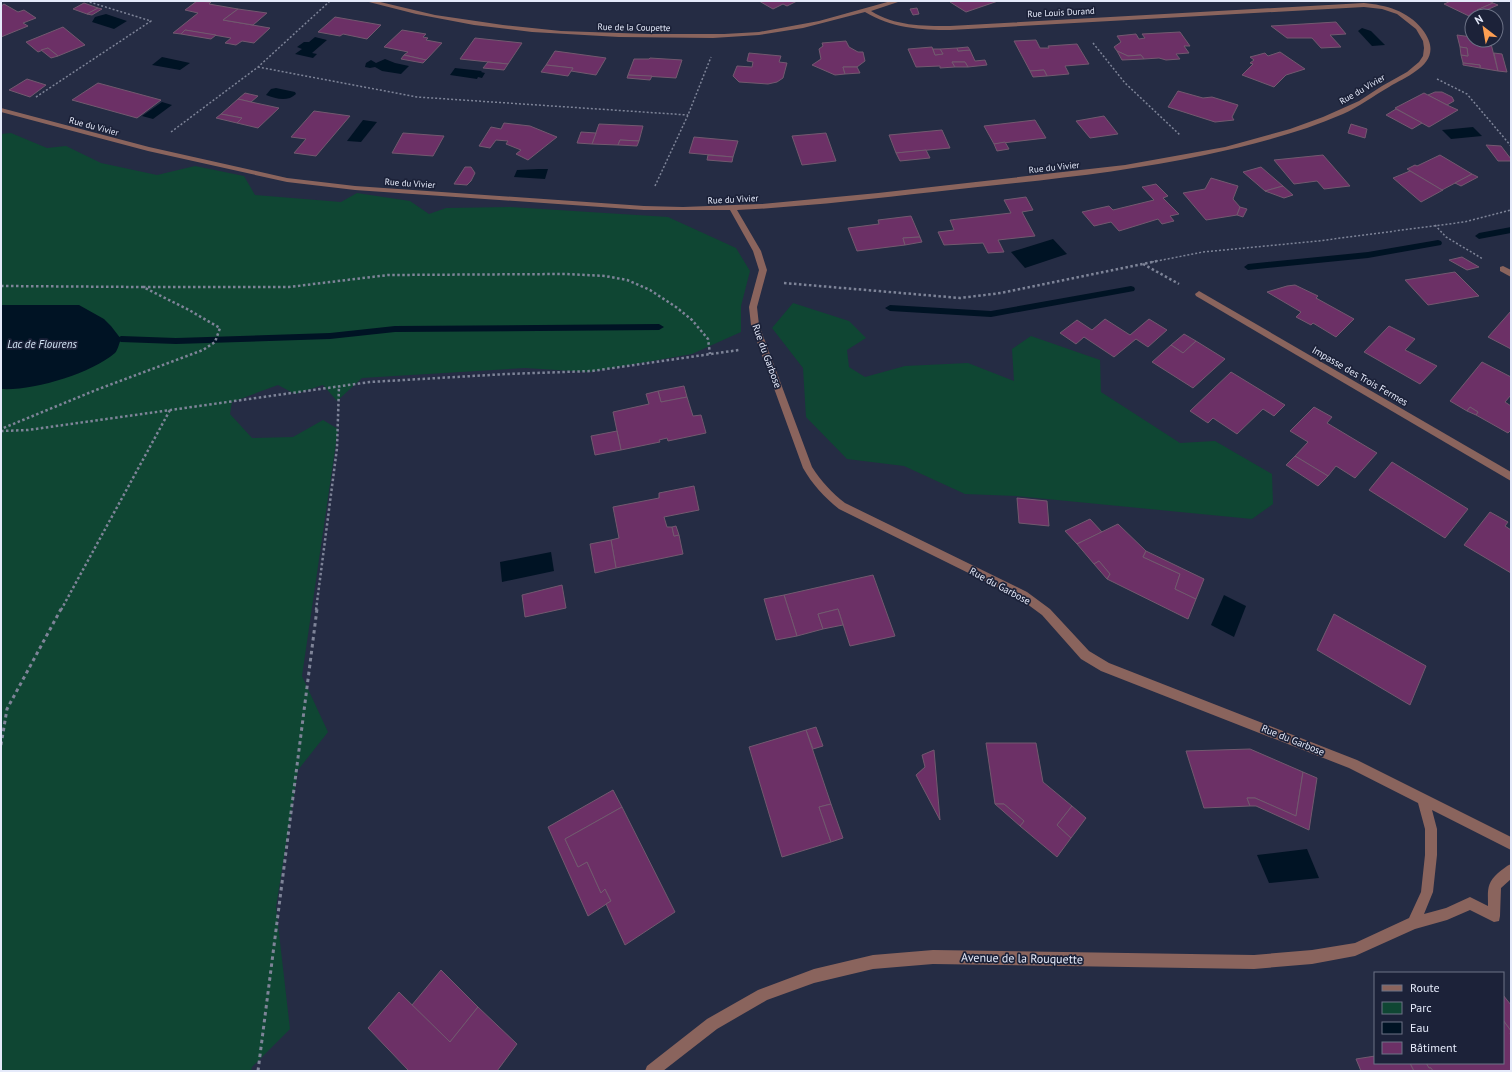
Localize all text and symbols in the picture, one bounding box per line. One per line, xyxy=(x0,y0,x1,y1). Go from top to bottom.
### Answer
street label: Rue Louis Durand xyxy=(1027,5,1095,19)
north arrow xyxy=(1464,8,1504,48)
text: N xyxy=(1472,12,1486,27)
street label: Rue de la Coupette xyxy=(597,21,671,33)
street label: Rue du Vivier xyxy=(1337,72,1387,106)
street label: Rue du Vivier xyxy=(68,114,120,138)
street label: Rue du Vivier xyxy=(1028,159,1080,175)
street label: Rue du Vivier xyxy=(384,176,436,190)
street label: Rue du Vivier xyxy=(707,192,759,206)
street label: Rue du Garbose xyxy=(749,322,785,390)
water label: Lac de Flourens xyxy=(7,337,77,351)
street label: Impasse des Trois Fermes xyxy=(1310,343,1410,409)
street label: Rue du Garbose xyxy=(967,565,1033,607)
street label: Rue du Garbose xyxy=(1260,721,1326,759)
street label: Avenue de la Rouquette xyxy=(961,949,1083,967)
legend xyxy=(1374,972,1504,1064)
text: Route xyxy=(1410,980,1440,995)
text: Parc xyxy=(1410,1000,1432,1015)
text: Eau xyxy=(1410,1020,1429,1035)
text: Bâtiment xyxy=(1410,1040,1457,1055)

